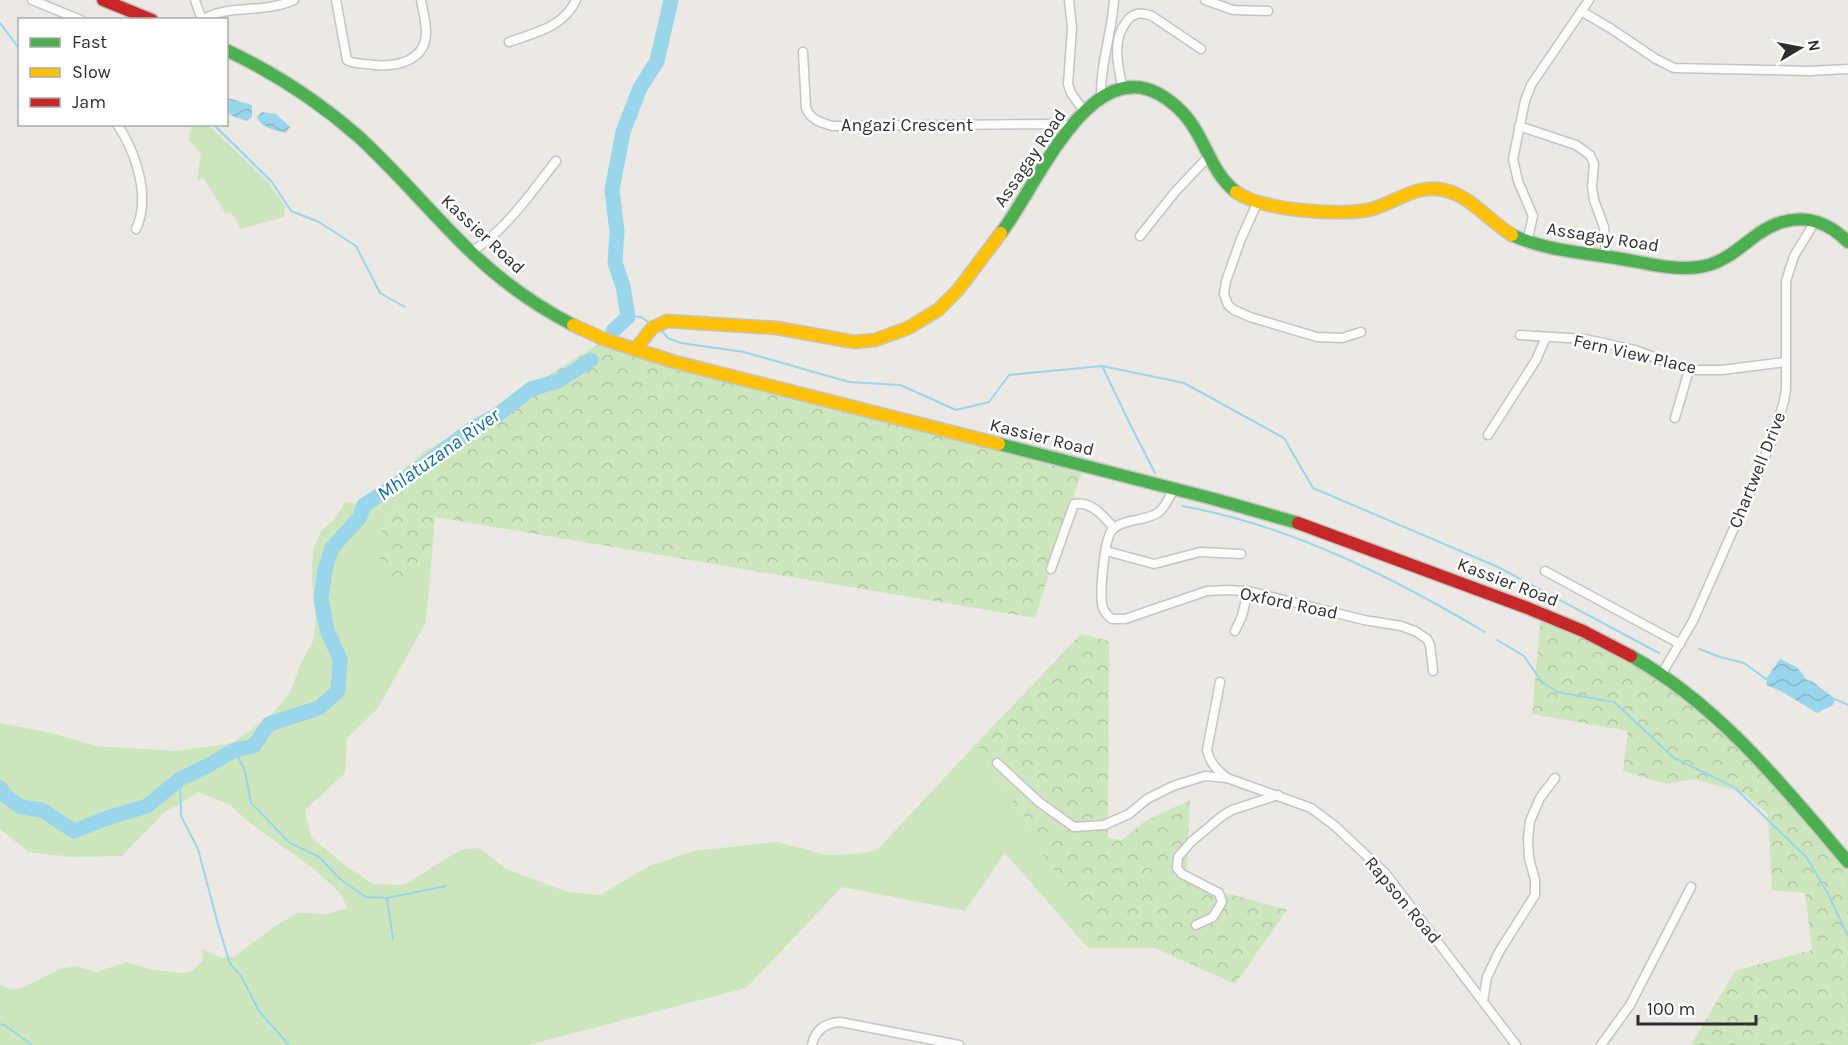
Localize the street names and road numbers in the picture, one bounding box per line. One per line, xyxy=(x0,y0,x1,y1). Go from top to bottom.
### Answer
street label: Assagay Road xyxy=(989,105,1071,211)
street label: Angazi Crescent xyxy=(841,114,973,136)
street label: Kassier Road xyxy=(437,190,529,278)
street label: Assagay Road xyxy=(1545,217,1661,257)
street label: Fern View Place xyxy=(1571,329,1699,379)
street label: Chartwell Drive xyxy=(1724,409,1790,531)
street label: Kassier Road xyxy=(988,413,1096,461)
street label: Kassier Road xyxy=(1454,553,1562,611)
street label: Oxford Road xyxy=(1238,582,1340,624)
street label: Rapson Road xyxy=(1360,852,1446,948)

